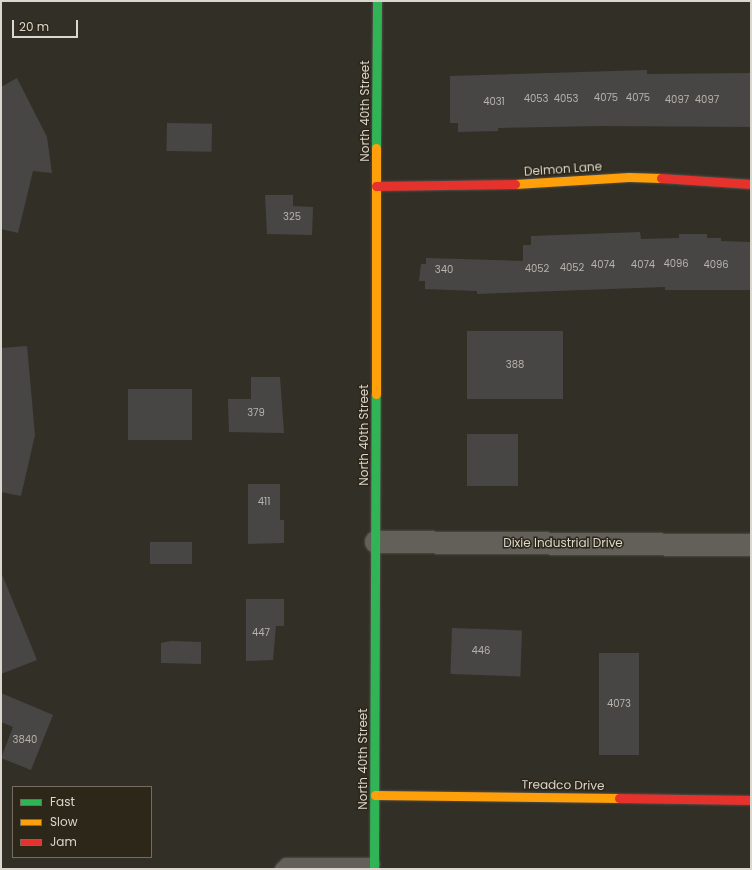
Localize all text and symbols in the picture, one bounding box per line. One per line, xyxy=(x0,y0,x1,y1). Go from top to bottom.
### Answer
scale bar xyxy=(14,12,80,38)
text: 20 m xyxy=(19,18,49,35)
street label: North 40th Street xyxy=(358,60,372,162)
house number: 4075 xyxy=(594,92,618,104)
house number: 4075 xyxy=(626,92,650,104)
house number: 4053 xyxy=(524,93,548,105)
house number: 4053 xyxy=(554,93,578,105)
house number: 4097 xyxy=(665,94,689,106)
house number: 4097 xyxy=(695,94,719,106)
house number: 4031 xyxy=(483,96,505,108)
street label: Delmon Lane xyxy=(523,159,603,179)
house number: 325 xyxy=(283,211,301,223)
house number: 4096 xyxy=(663,258,689,270)
house number: 4074 xyxy=(591,259,615,271)
house number: 4074 xyxy=(631,259,655,271)
house number: 4096 xyxy=(703,259,729,271)
house number: 4052 xyxy=(560,262,584,274)
house number: 4052 xyxy=(525,263,549,275)
house number: 340 xyxy=(435,264,453,276)
house number: 388 xyxy=(506,359,524,371)
street label: North 40th Street xyxy=(357,384,371,486)
house number: 379 xyxy=(247,407,265,419)
house number: 411 xyxy=(258,496,270,508)
street label: Dixie Industrial Drive xyxy=(503,536,623,550)
house number: 447 xyxy=(252,627,270,639)
house number: 446 xyxy=(472,645,490,657)
house number: 4073 xyxy=(607,698,631,710)
street label: North 40th Street xyxy=(356,708,370,810)
house number: 3840 xyxy=(13,734,37,746)
street label: Treadco Drive xyxy=(521,777,605,793)
legend xyxy=(12,786,152,858)
text: Fast xyxy=(50,793,75,810)
text: Slow xyxy=(50,813,78,830)
text: Jam xyxy=(50,833,77,850)

